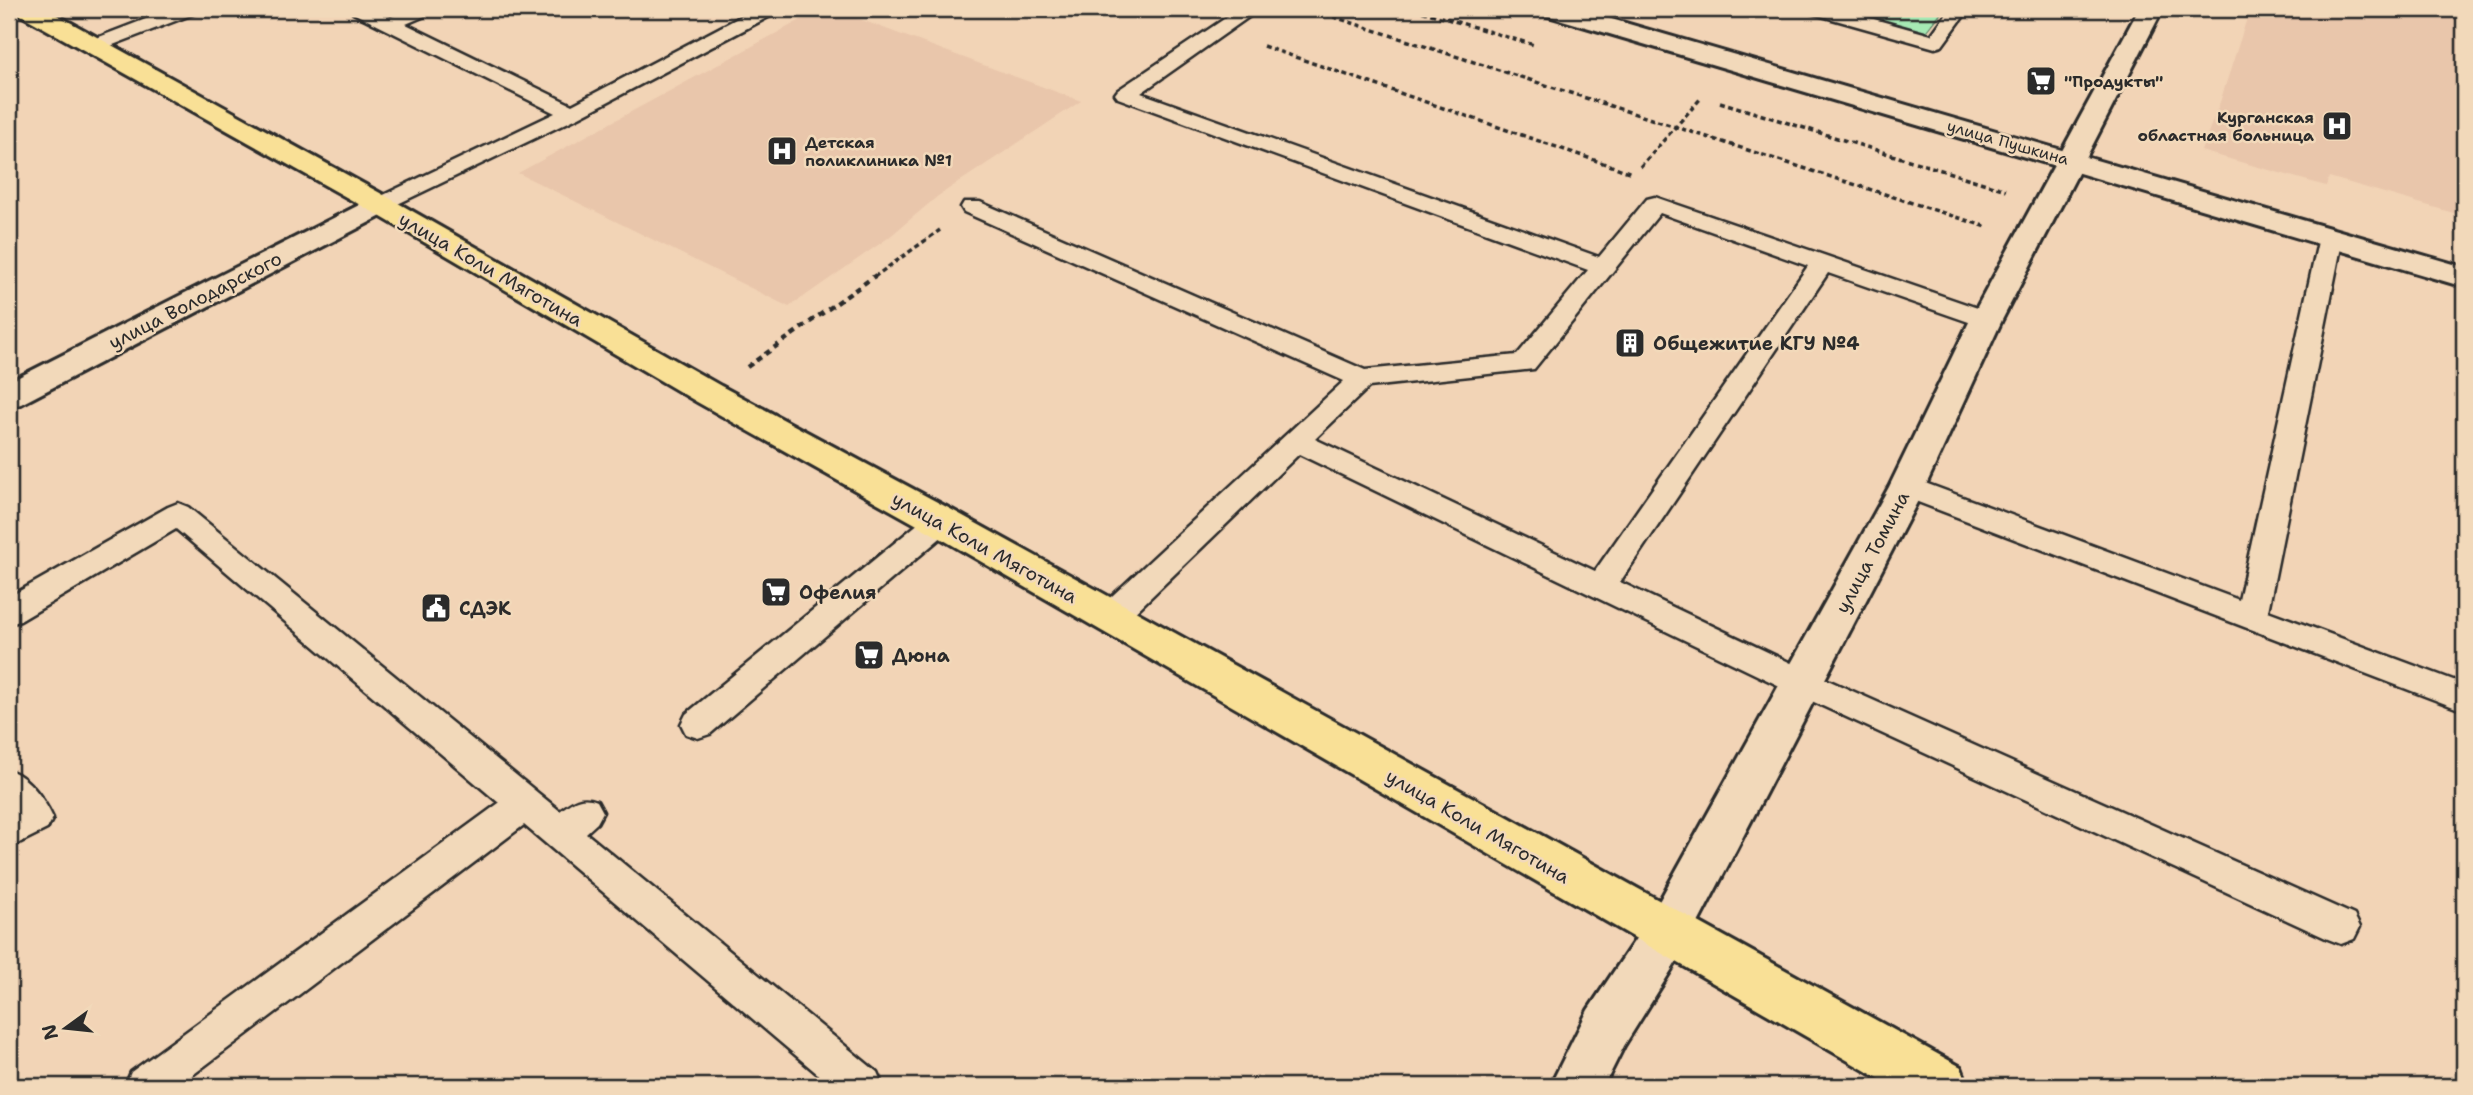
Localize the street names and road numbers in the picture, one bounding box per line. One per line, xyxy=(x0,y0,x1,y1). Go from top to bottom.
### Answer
street label: улица Пушкина xyxy=(1945,115,2071,170)
street label: улица Коли Мяготина xyxy=(394,207,587,332)
street label: улица Володарского xyxy=(104,246,286,355)
street label: улица Коли Мяготина xyxy=(888,486,1082,609)
street label: улица Томина xyxy=(1830,487,1915,618)
street label: улица Коли Мяготина xyxy=(1381,764,1574,889)

